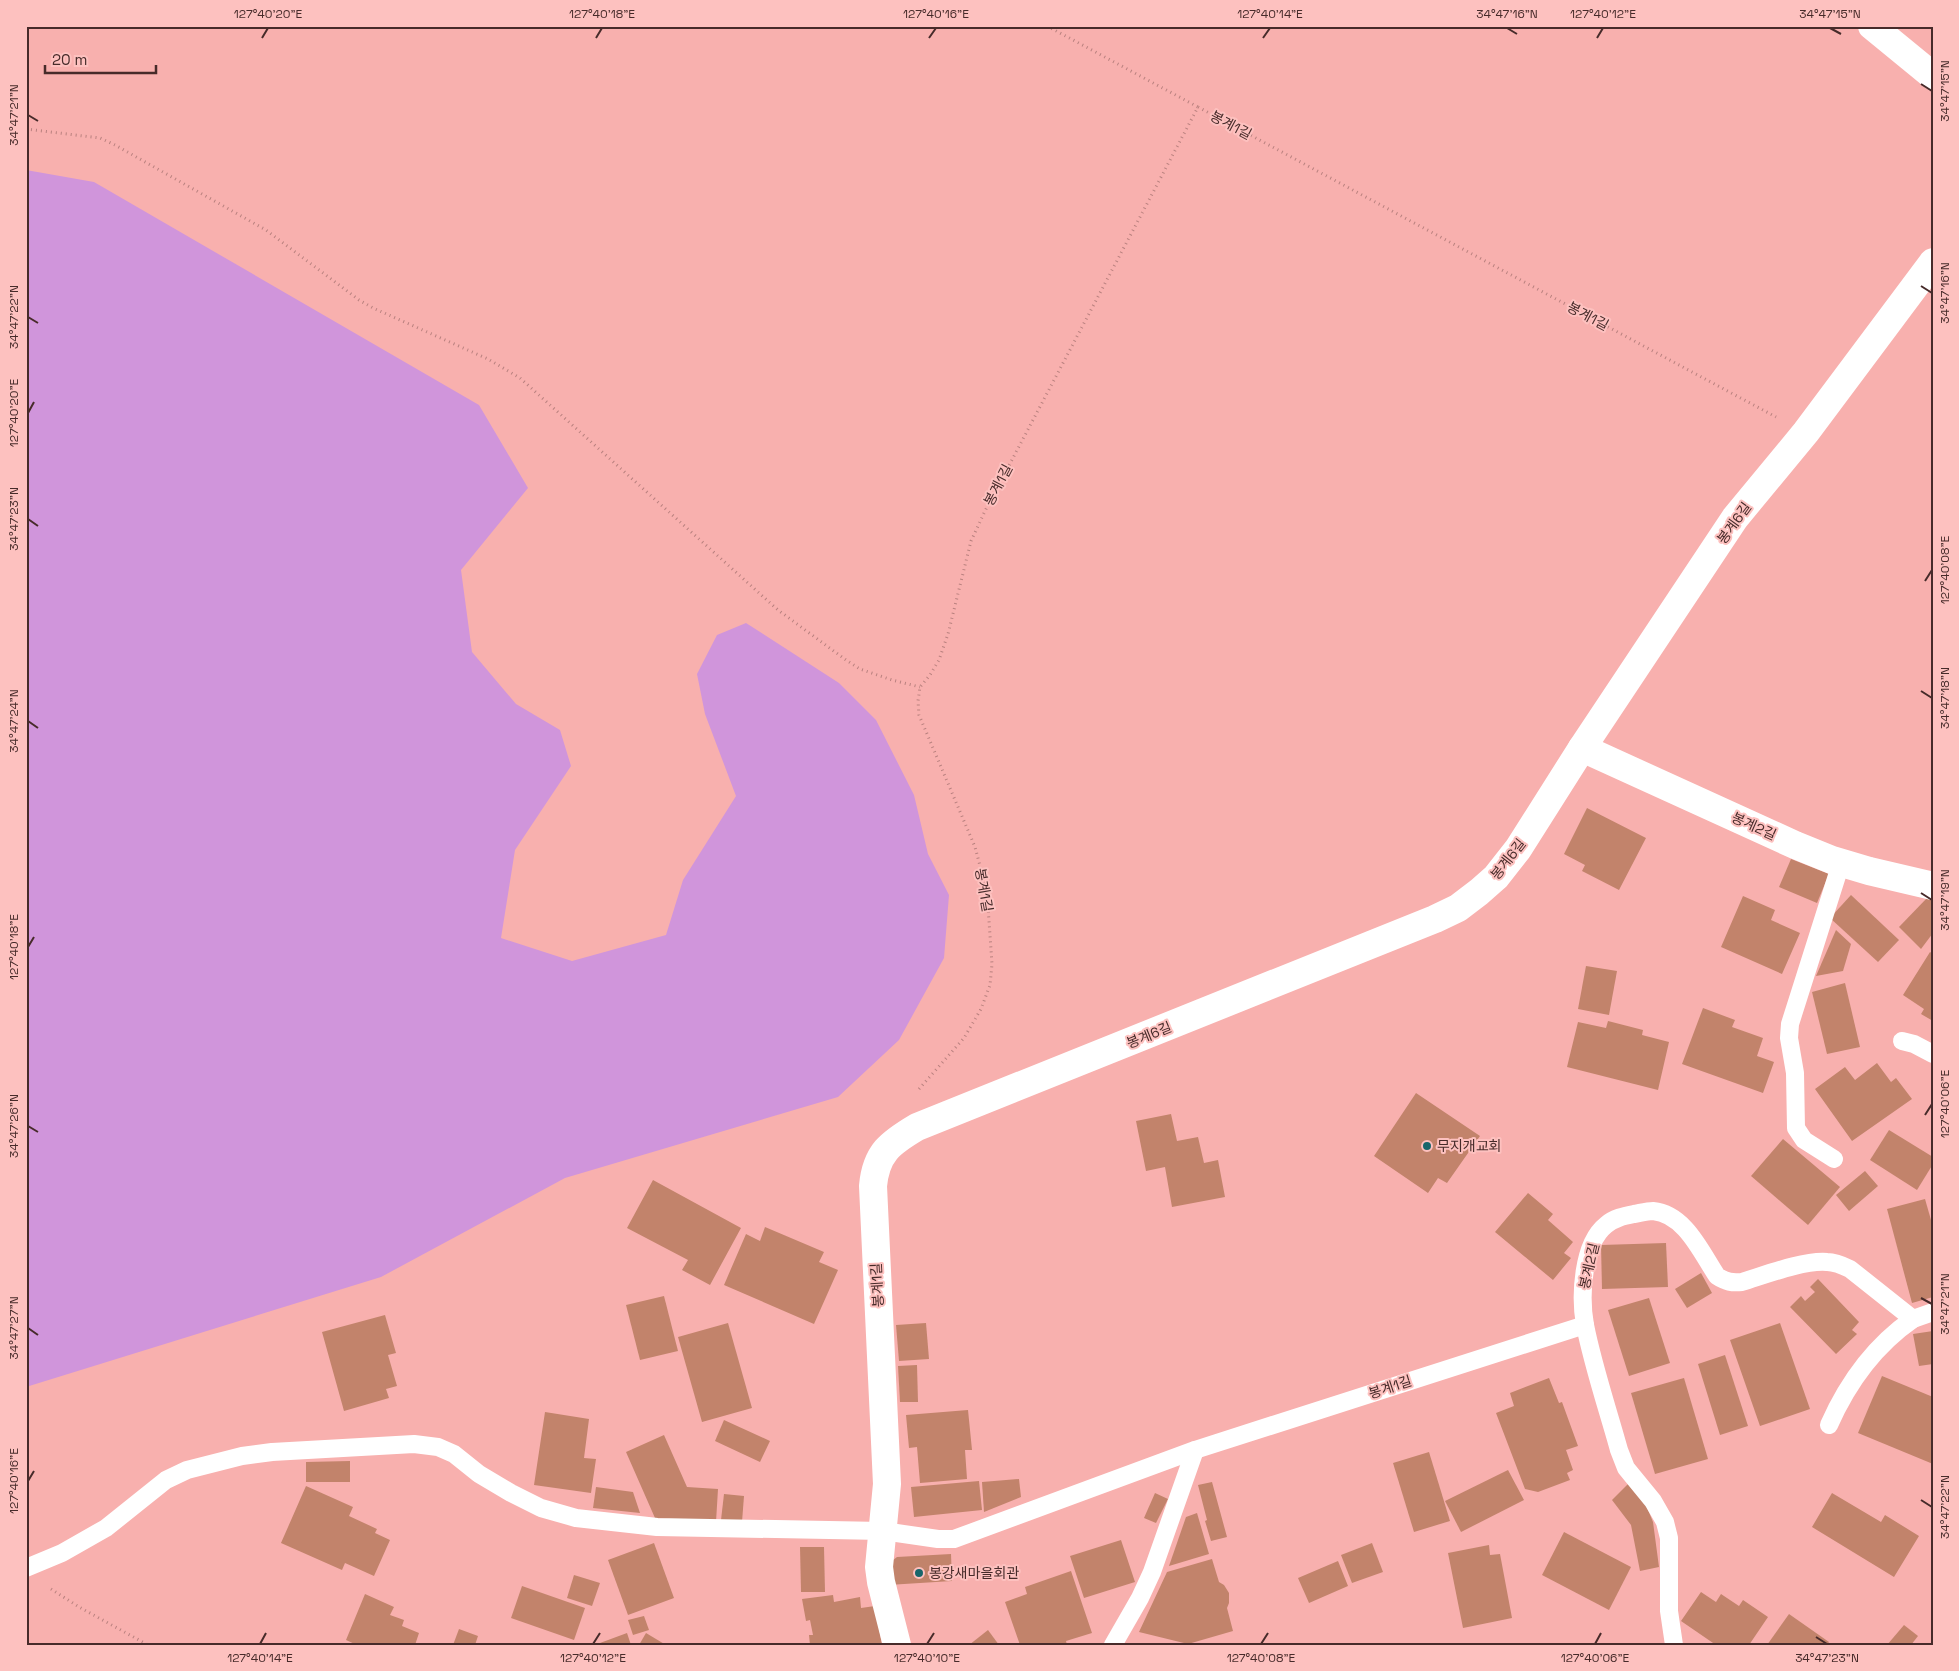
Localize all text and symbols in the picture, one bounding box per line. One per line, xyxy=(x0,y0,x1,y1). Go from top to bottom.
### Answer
text: 127°40'20"E xyxy=(234,6,302,22)
text: 127°40'18"E xyxy=(569,6,635,22)
text: 127°40'16"E xyxy=(903,6,969,22)
text: 127°40'14"E xyxy=(1237,6,1303,22)
text: 34°47'16"N xyxy=(1476,6,1538,22)
text: 127°40'12"E xyxy=(1570,6,1636,22)
text: 34°47'15"N xyxy=(1799,6,1861,22)
scale bar xyxy=(45,42,156,74)
text: 20 m xyxy=(52,50,87,69)
text: 34°47'15"N xyxy=(1937,60,1953,122)
text: 34°47'21"N xyxy=(6,84,22,146)
street label: 봉계1길 xyxy=(1207,107,1255,143)
text: 34°47'16"N xyxy=(1937,262,1953,324)
text: 34°47'22"N xyxy=(6,285,22,349)
street label: 봉계1길 xyxy=(1564,298,1612,334)
text: 127°40'20"E xyxy=(6,379,22,447)
street label: 봉계1길 xyxy=(980,461,1016,509)
text: 34°47'23"N xyxy=(6,487,22,551)
street label: 봉계6길 xyxy=(1713,499,1755,547)
text: 127°40'08"E xyxy=(1937,535,1953,604)
text: 34°47'18"N xyxy=(1937,667,1953,729)
text: 34°47'24"N xyxy=(6,689,22,753)
street label: 봉계2길 xyxy=(1729,808,1779,844)
street label: 봉계6길 xyxy=(1486,835,1530,883)
street label: 봉계1길 xyxy=(971,867,997,913)
text: 34°47'19"N xyxy=(1937,869,1953,931)
text: 127°40'18"E xyxy=(6,914,22,980)
street label: 봉계6길 xyxy=(1124,1018,1174,1052)
text: 127°40'06"E xyxy=(1937,1069,1953,1138)
text: 34°47'26"N xyxy=(6,1094,22,1158)
place label: 무지개교회 xyxy=(1437,1137,1501,1155)
marker: 무지개교회 xyxy=(1421,1140,1433,1152)
street label: 봉계2길 xyxy=(1575,1241,1603,1291)
street label: 봉계1길 xyxy=(867,1262,887,1308)
text: 34°47'21"N xyxy=(1937,1273,1953,1335)
text: 34°47'27"N xyxy=(6,1296,22,1360)
street label: 봉계1길 xyxy=(1366,1372,1414,1402)
text: 127°40'16"E xyxy=(6,1448,22,1514)
text: 34°47'22"N xyxy=(1937,1475,1953,1539)
place label: 봉강새마을회관 xyxy=(929,1564,1019,1582)
marker: 봉강새마을회관 xyxy=(913,1567,925,1579)
text: 127°40'14"E xyxy=(227,1650,293,1666)
text: 127°40'12"E xyxy=(560,1650,626,1666)
text: 127°40'10"E xyxy=(894,1650,960,1666)
text: 127°40'08"E xyxy=(1227,1650,1296,1666)
text: 127°40'06"E xyxy=(1561,1650,1630,1666)
text: 34°47'23"N xyxy=(1795,1650,1859,1666)

